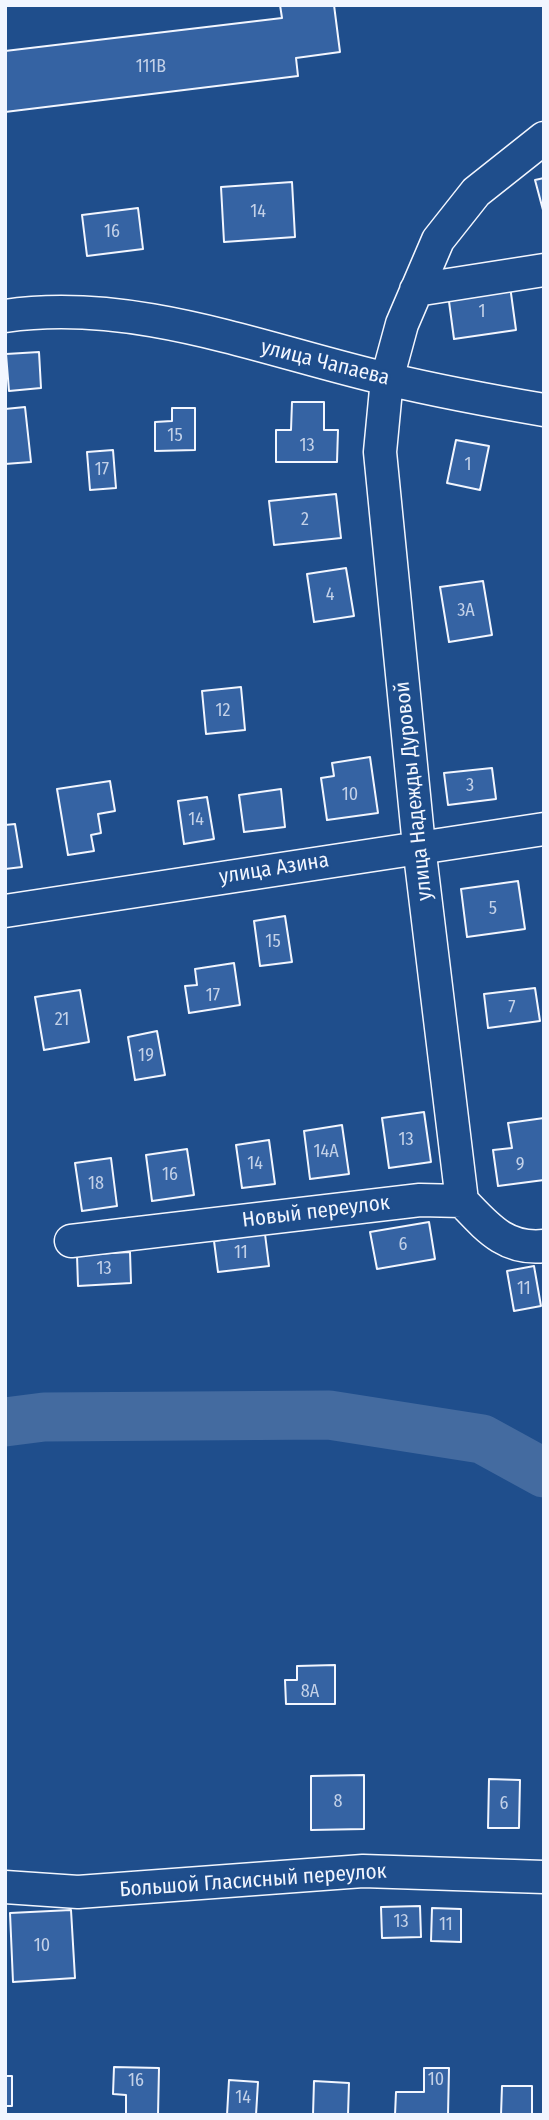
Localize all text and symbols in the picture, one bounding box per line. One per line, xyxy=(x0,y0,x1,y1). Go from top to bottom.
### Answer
house number: 111В xyxy=(136,56,166,78)
house number: 14 xyxy=(250,201,266,223)
house number: 16 xyxy=(104,221,120,243)
house number: 1 xyxy=(478,301,486,323)
street label: улица Чапаева xyxy=(258,335,392,391)
house number: 15 xyxy=(167,425,183,447)
house number: 13 xyxy=(299,435,315,457)
house number: 1 xyxy=(464,454,472,476)
house number: 17 xyxy=(95,459,109,481)
house number: 2 xyxy=(301,509,309,531)
house number: 4 xyxy=(326,584,334,606)
house number: 3А xyxy=(457,600,475,622)
street label: улица Надежды Дуровой xyxy=(390,680,438,902)
house number: 12 xyxy=(216,700,230,722)
house number: 3 xyxy=(466,775,474,797)
house number: 10 xyxy=(342,784,358,806)
house number: 14 xyxy=(188,809,204,831)
street label: улица Азина xyxy=(217,848,331,890)
house number: 5 xyxy=(489,898,497,920)
house number: 15 xyxy=(265,931,281,953)
house number: 17 xyxy=(206,985,220,1007)
house number: 7 xyxy=(508,997,516,1019)
house number: 21 xyxy=(55,1009,69,1031)
house number: 19 xyxy=(138,1045,154,1067)
house number: 13 xyxy=(398,1129,414,1151)
house number: 14А xyxy=(313,1141,339,1163)
house number: 14 xyxy=(247,1153,263,1175)
house number: 9 xyxy=(516,1154,524,1176)
house number: 16 xyxy=(162,1164,178,1186)
house number: 18 xyxy=(88,1173,104,1195)
street label: Новый переулок xyxy=(241,1190,391,1234)
house number: 6 xyxy=(399,1234,407,1256)
house number: 11 xyxy=(234,1242,248,1264)
house number: 13 xyxy=(96,1258,112,1280)
house number: 11 xyxy=(517,1278,531,1300)
house number: 8А xyxy=(301,1681,319,1703)
house number: 8 xyxy=(334,1791,342,1813)
house number: 6 xyxy=(500,1793,508,1815)
street label: Большой Гласисный переулок xyxy=(119,1859,387,1903)
house number: 13 xyxy=(393,1911,409,1933)
house number: 11 xyxy=(439,1914,453,1936)
house number: 10 xyxy=(34,1935,50,1957)
house number: 10 xyxy=(428,2069,444,2091)
house number: 16 xyxy=(128,2070,144,2092)
house number: 14 xyxy=(235,2087,251,2109)

